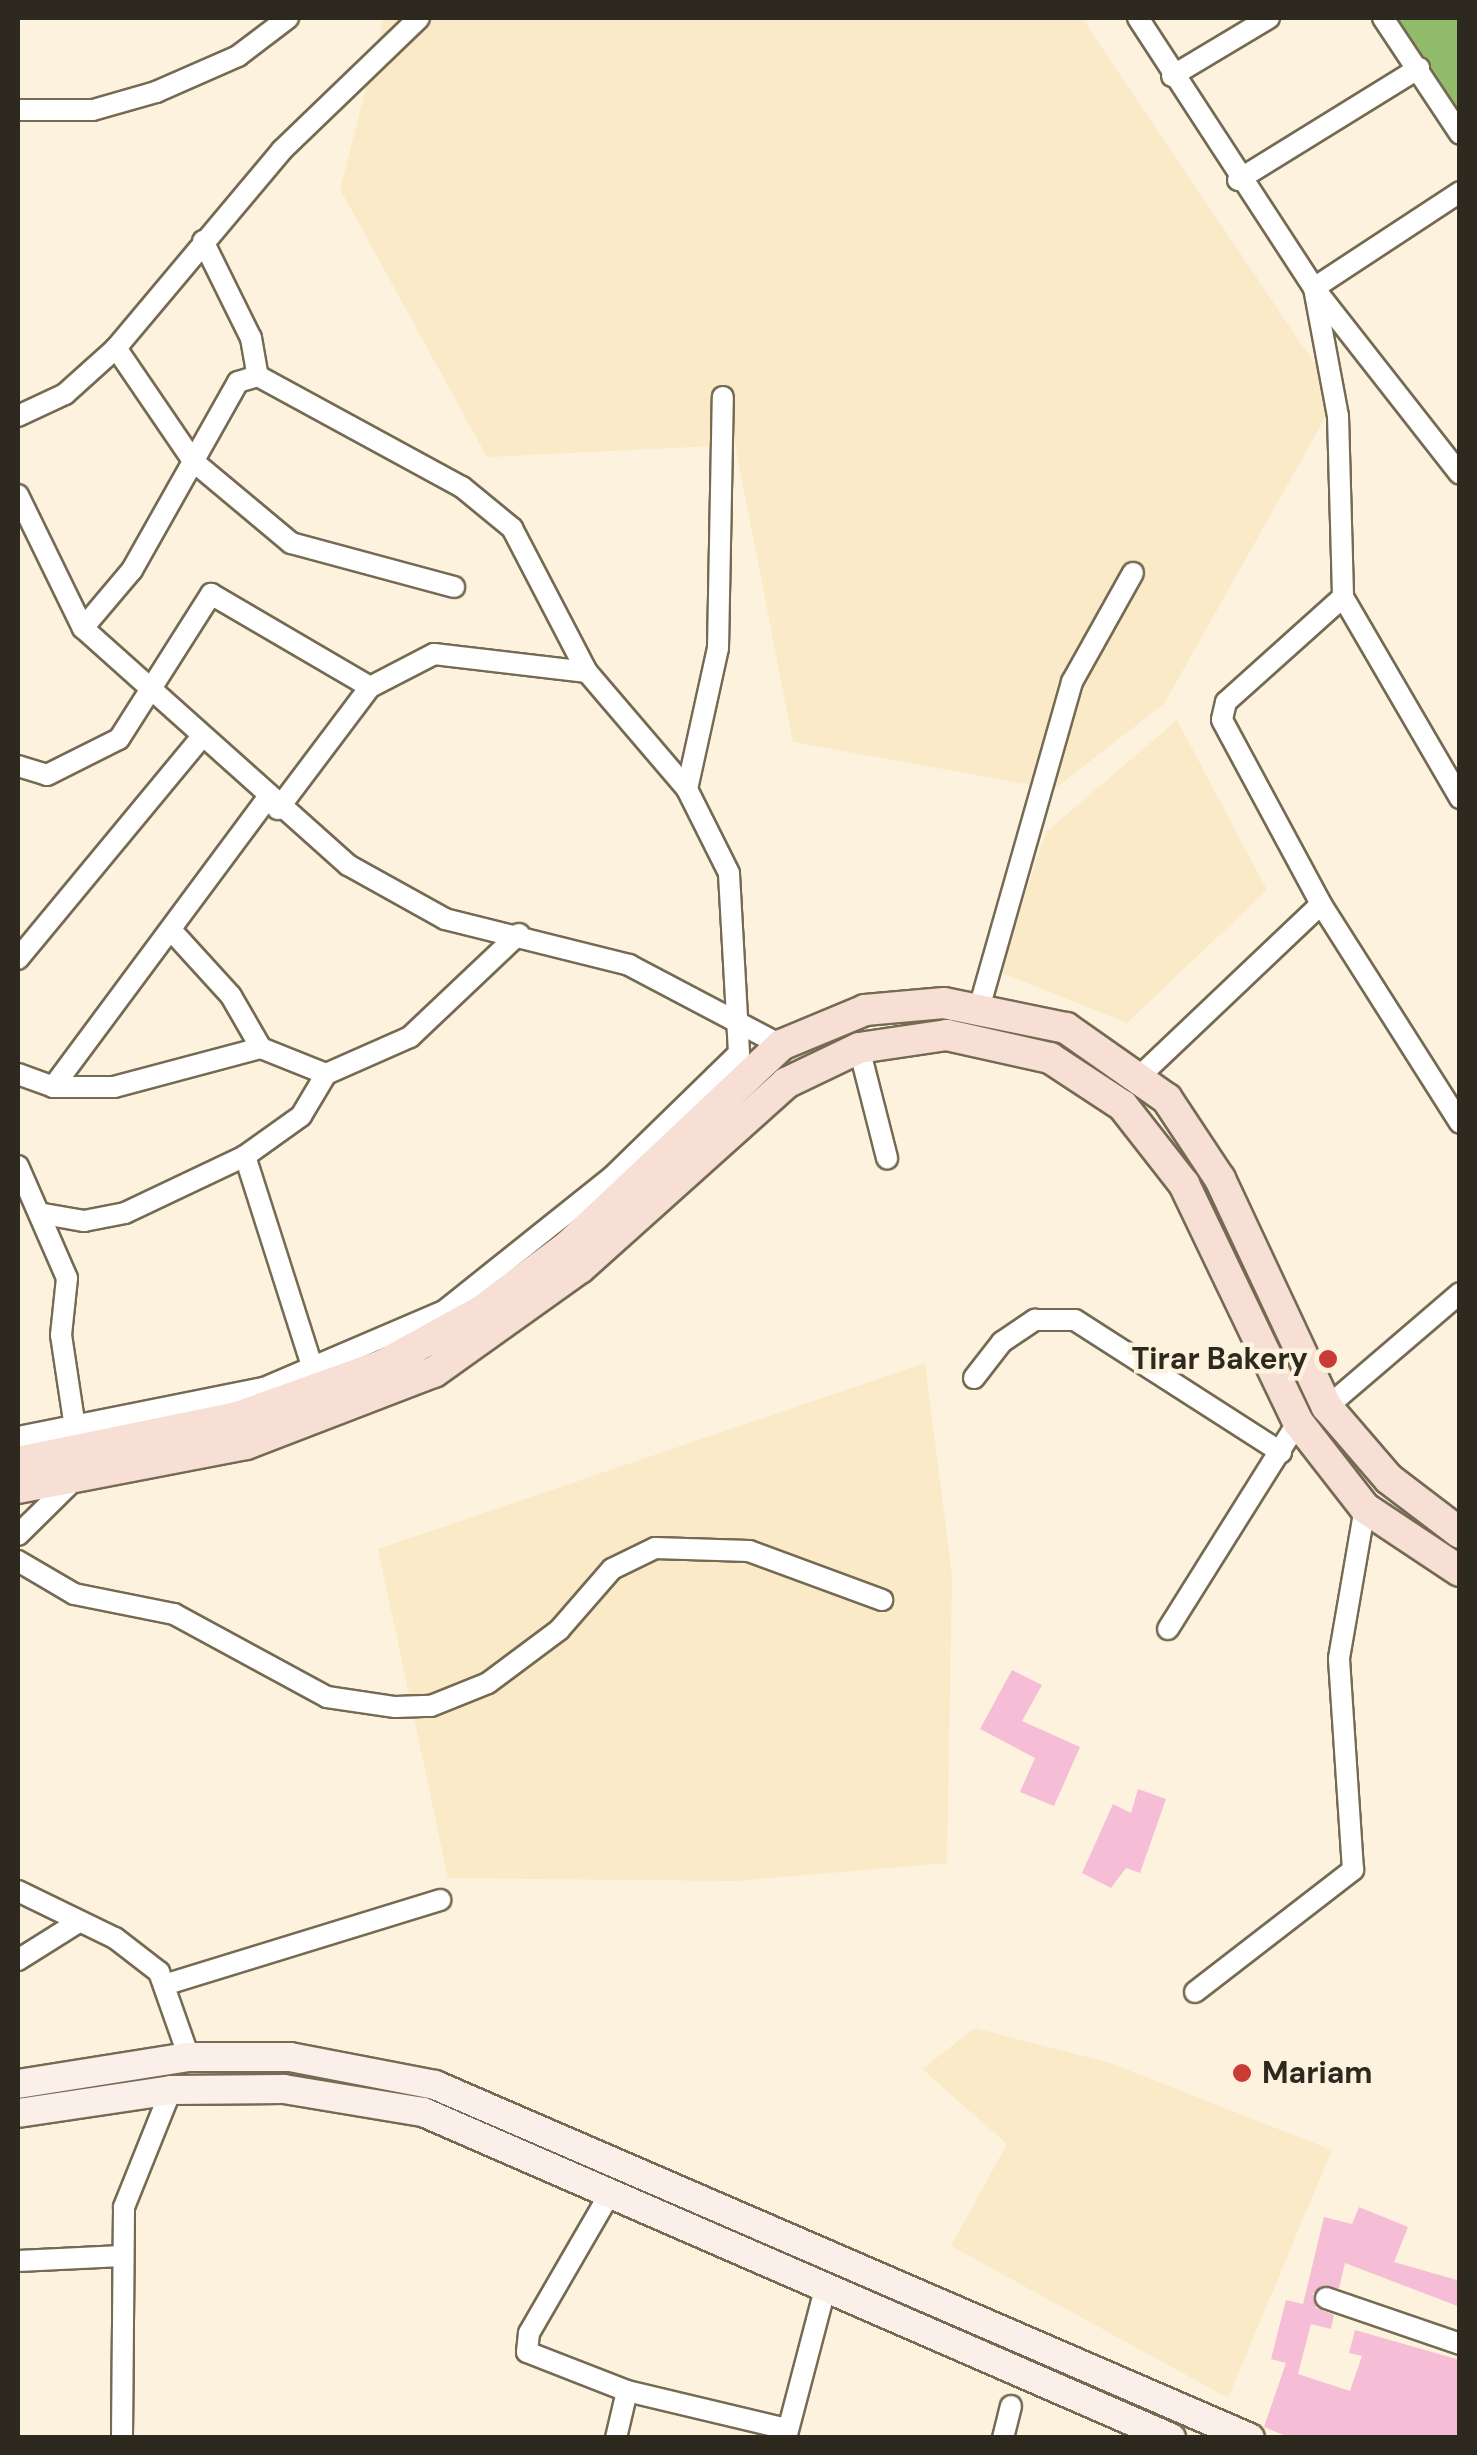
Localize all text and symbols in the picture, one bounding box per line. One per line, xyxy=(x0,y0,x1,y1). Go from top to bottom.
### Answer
place label: Tirar Bakery xyxy=(1131,1341,1308,1377)
marker: Tirar Bakery xyxy=(1317,1348,1339,1370)
place label: Mariam xyxy=(1262,2055,1372,2091)
marker: Mariam xyxy=(1231,2062,1253,2084)

